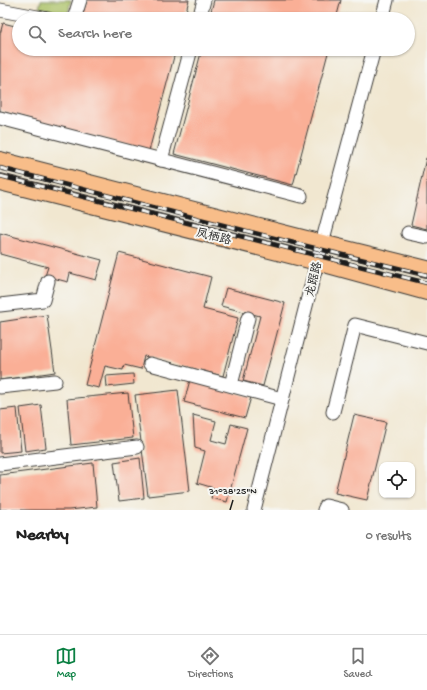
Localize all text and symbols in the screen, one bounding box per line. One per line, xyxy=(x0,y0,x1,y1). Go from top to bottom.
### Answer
search box xyxy=(12,12,415,56)
icon: search xyxy=(26,23,48,45)
text: Search here xyxy=(58,25,132,43)
street label: 凤栖路 xyxy=(194,226,233,249)
street label: 龙踞路 xyxy=(303,260,326,299)
map controls xyxy=(379,462,415,498)
button: locate xyxy=(379,462,415,498)
text: 31°38'25"N xyxy=(208,486,257,498)
text: Nearby xyxy=(16,526,69,546)
text: 0 results xyxy=(365,529,411,544)
tab: Map xyxy=(55,645,77,681)
tab: Directions xyxy=(188,645,233,681)
tab: Saved xyxy=(343,645,372,681)

